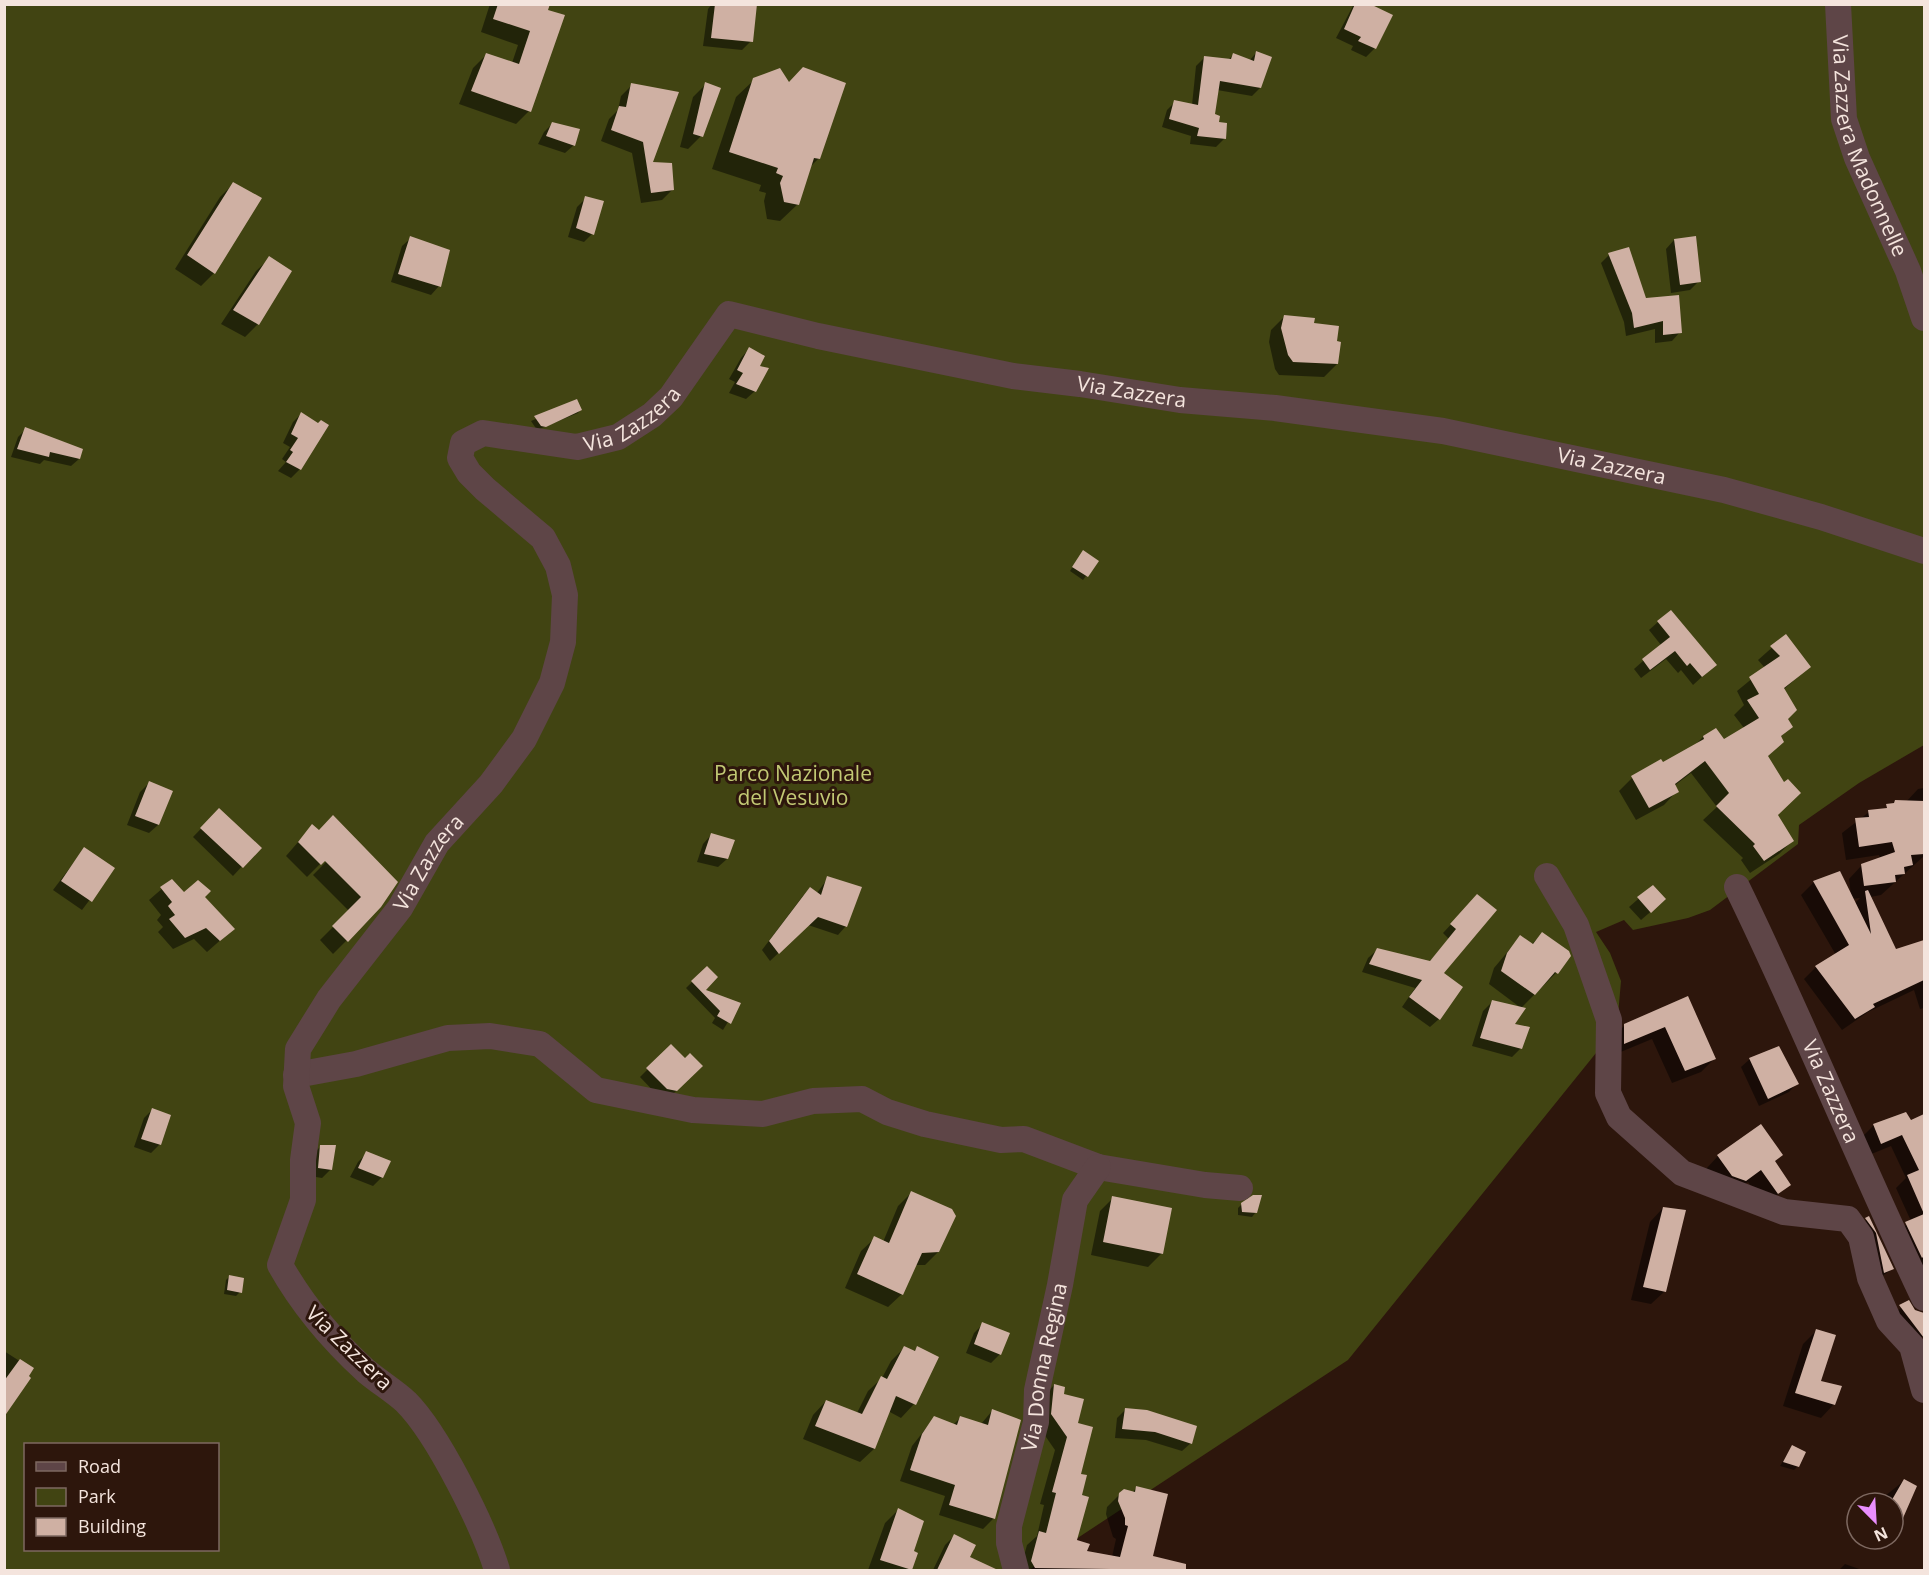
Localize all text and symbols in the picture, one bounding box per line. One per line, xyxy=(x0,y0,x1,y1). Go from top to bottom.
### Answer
street label: Via Zazzera Madonnelle xyxy=(1827,34,1915,261)
street label: Via Zazzera xyxy=(1075,369,1187,413)
street label: Via Zazzera xyxy=(581,381,687,458)
street label: Via Zazzera xyxy=(1555,440,1669,490)
park label: Parco Nazionale del Vesuvio xyxy=(714,759,872,811)
street label: Via Zazzera xyxy=(386,808,470,916)
street label: Via Zazzera xyxy=(1796,1035,1867,1147)
street label: Via Donna Regina xyxy=(1014,1280,1073,1455)
street label: Via Zazzera xyxy=(300,1299,399,1396)
legend xyxy=(24,1443,219,1551)
text: Road xyxy=(78,1454,121,1478)
text: Park xyxy=(78,1484,116,1508)
north arrow xyxy=(1845,1491,1905,1551)
text: Building xyxy=(78,1514,146,1538)
text: N xyxy=(1871,1522,1892,1547)

